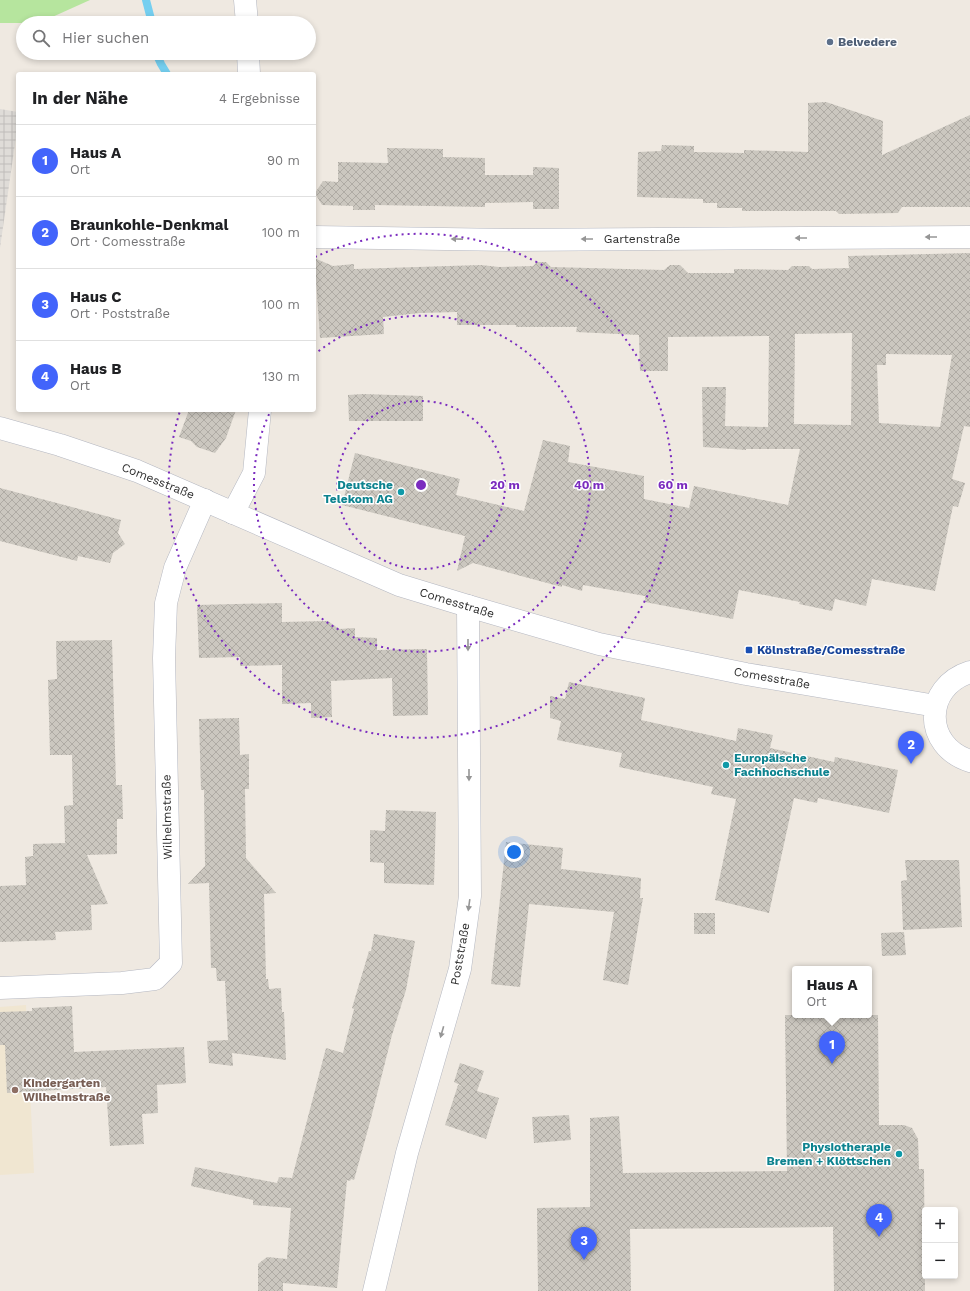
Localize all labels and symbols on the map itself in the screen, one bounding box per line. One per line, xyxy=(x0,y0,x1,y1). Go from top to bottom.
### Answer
place label: Belvedere xyxy=(838,35,897,49)
marker: Belvedere xyxy=(825,37,835,47)
street label: Gartenstraße xyxy=(604,232,680,246)
one-way arrow xyxy=(925,234,937,241)
one-way arrow xyxy=(794,235,807,241)
one-way arrow xyxy=(450,236,463,242)
one-way arrow xyxy=(580,236,593,242)
street label: Comesstraße xyxy=(120,460,197,502)
place label: Deutsche Telekom AG xyxy=(323,478,393,506)
centre of rings xyxy=(414,478,428,492)
text: 20 m xyxy=(490,478,520,492)
text: 40 m xyxy=(574,478,604,492)
text: 60 m xyxy=(658,478,688,492)
marker: Deutsche Telekom AG xyxy=(396,487,406,497)
street label: Comesstraße xyxy=(418,585,496,621)
one-way arrow xyxy=(465,639,471,652)
place label: Kölnstraße/Comesstraße xyxy=(757,643,905,657)
marker: Kölnstraße/Comesstraße xyxy=(744,645,754,655)
street label: Comesstraße xyxy=(733,664,811,692)
pin: 2 xyxy=(898,731,924,764)
place label: Europäische Fachhochschule xyxy=(734,751,830,779)
marker: Europäische Fachhochschule xyxy=(721,760,731,770)
one-way arrow xyxy=(466,769,472,782)
street label: Wilhelmstraße xyxy=(159,774,175,860)
your location xyxy=(504,842,524,862)
one-way arrow xyxy=(466,899,472,911)
street label: Poststraße xyxy=(448,922,472,986)
one-way arrow xyxy=(439,1026,445,1038)
pin: 1 xyxy=(819,1031,845,1064)
place label: Kindergarten Wilhelmstraße xyxy=(23,1076,110,1104)
marker: Kindergarten Wilhelmstraße xyxy=(10,1085,20,1095)
place label: Physiotherapie Bremen + Klöttschen xyxy=(767,1140,891,1168)
marker: Physiotherapie Bremen + Klöttschen xyxy=(894,1149,904,1159)
pin: 4 xyxy=(866,1204,892,1237)
pin: 3 xyxy=(571,1227,597,1260)

